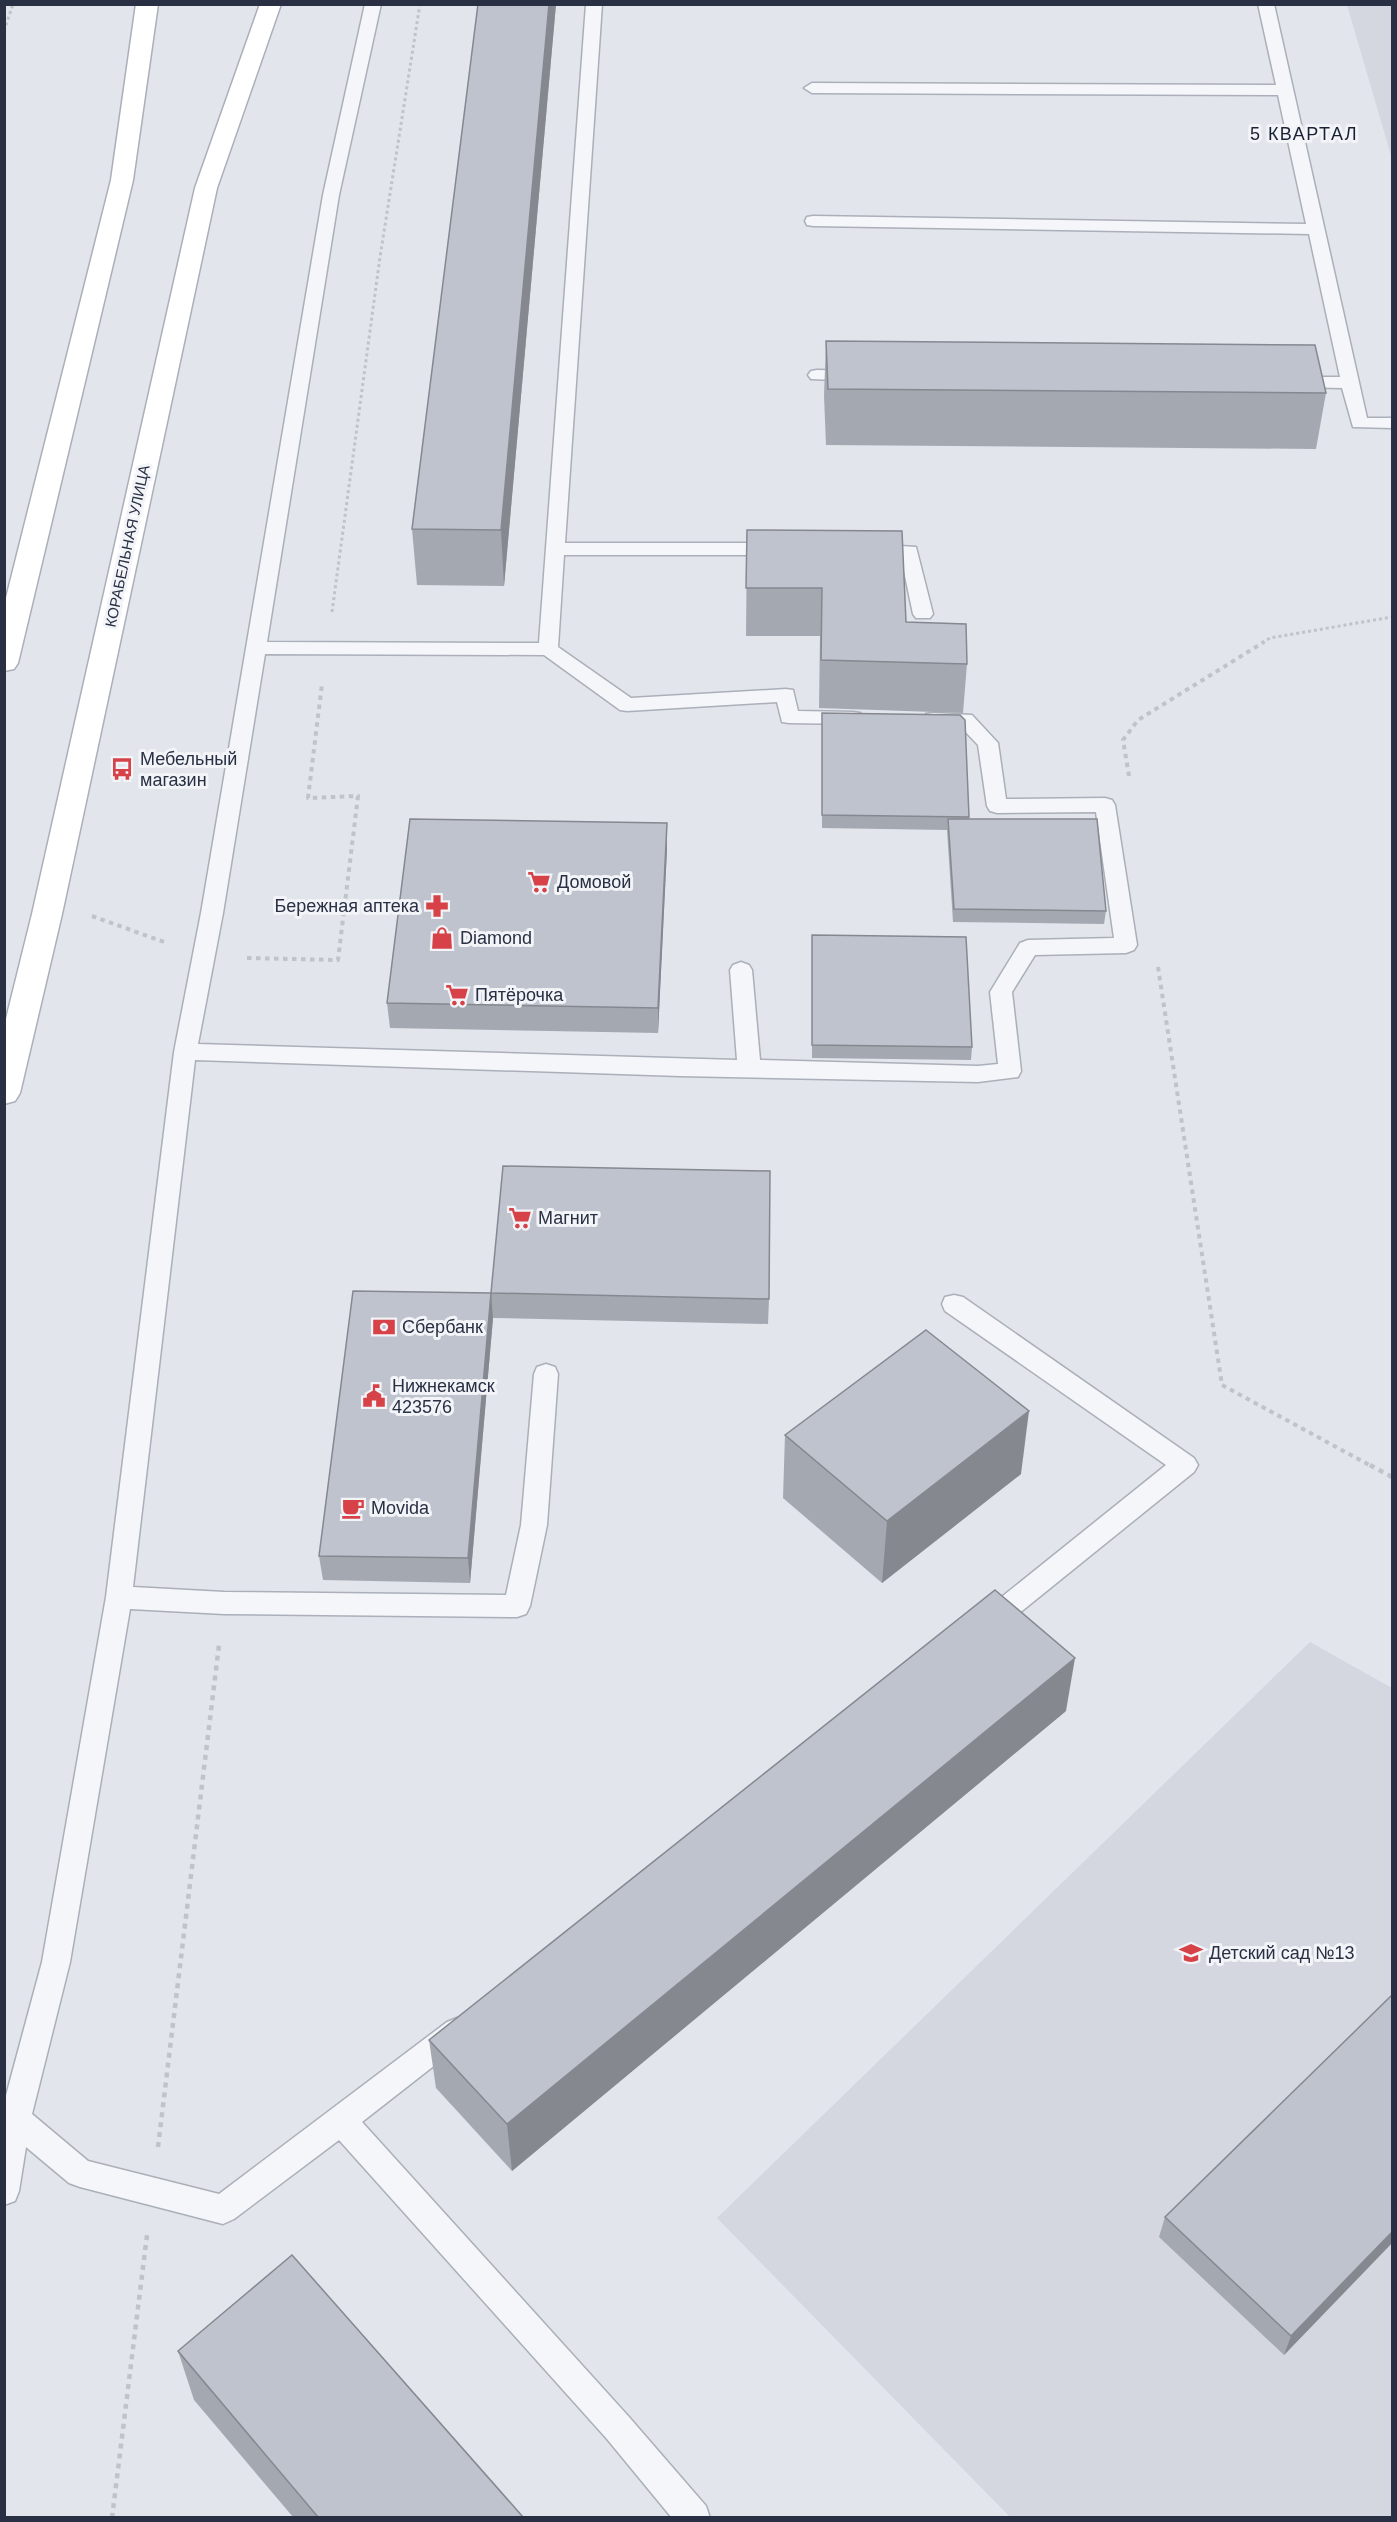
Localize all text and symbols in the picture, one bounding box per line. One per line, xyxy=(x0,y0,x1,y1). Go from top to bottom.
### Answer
district label: 5 КВАРТАЛ xyxy=(1250,124,1358,144)
street label: КОРАБЕЛЬНАЯ УЛИЦА xyxy=(101,463,153,629)
place label: Мебельный магазин xyxy=(140,749,237,790)
bus stop icon: Мебельный магазин xyxy=(109,756,135,782)
supermarket icon: Домовой xyxy=(526,869,552,895)
place label: Домовой xyxy=(557,872,631,892)
pharmacy icon: Бережная аптека xyxy=(424,893,450,919)
place label: Бережная аптека xyxy=(275,896,420,916)
shop icon: Diamond xyxy=(429,925,455,951)
place label: Diamond xyxy=(460,928,532,948)
supermarket icon: Пятёрочка xyxy=(444,982,470,1008)
place label: Пятёрочка xyxy=(475,985,564,1005)
supermarket icon: Магнит xyxy=(507,1205,533,1231)
place label: Магнит xyxy=(538,1208,598,1228)
bank icon: Сбербанк xyxy=(371,1314,397,1340)
place label: Сбербанк xyxy=(402,1317,483,1337)
place label: Нижнекамск 423576 xyxy=(392,1376,495,1417)
public building icon: Нижнекамск 423576 xyxy=(361,1383,387,1409)
cafe icon: Movida xyxy=(340,1495,366,1521)
place label: Movida xyxy=(371,1498,430,1518)
school or university icon: Детский сад №13 xyxy=(1178,1940,1204,1966)
place label: Детский сад №13 xyxy=(1209,1943,1354,1963)

